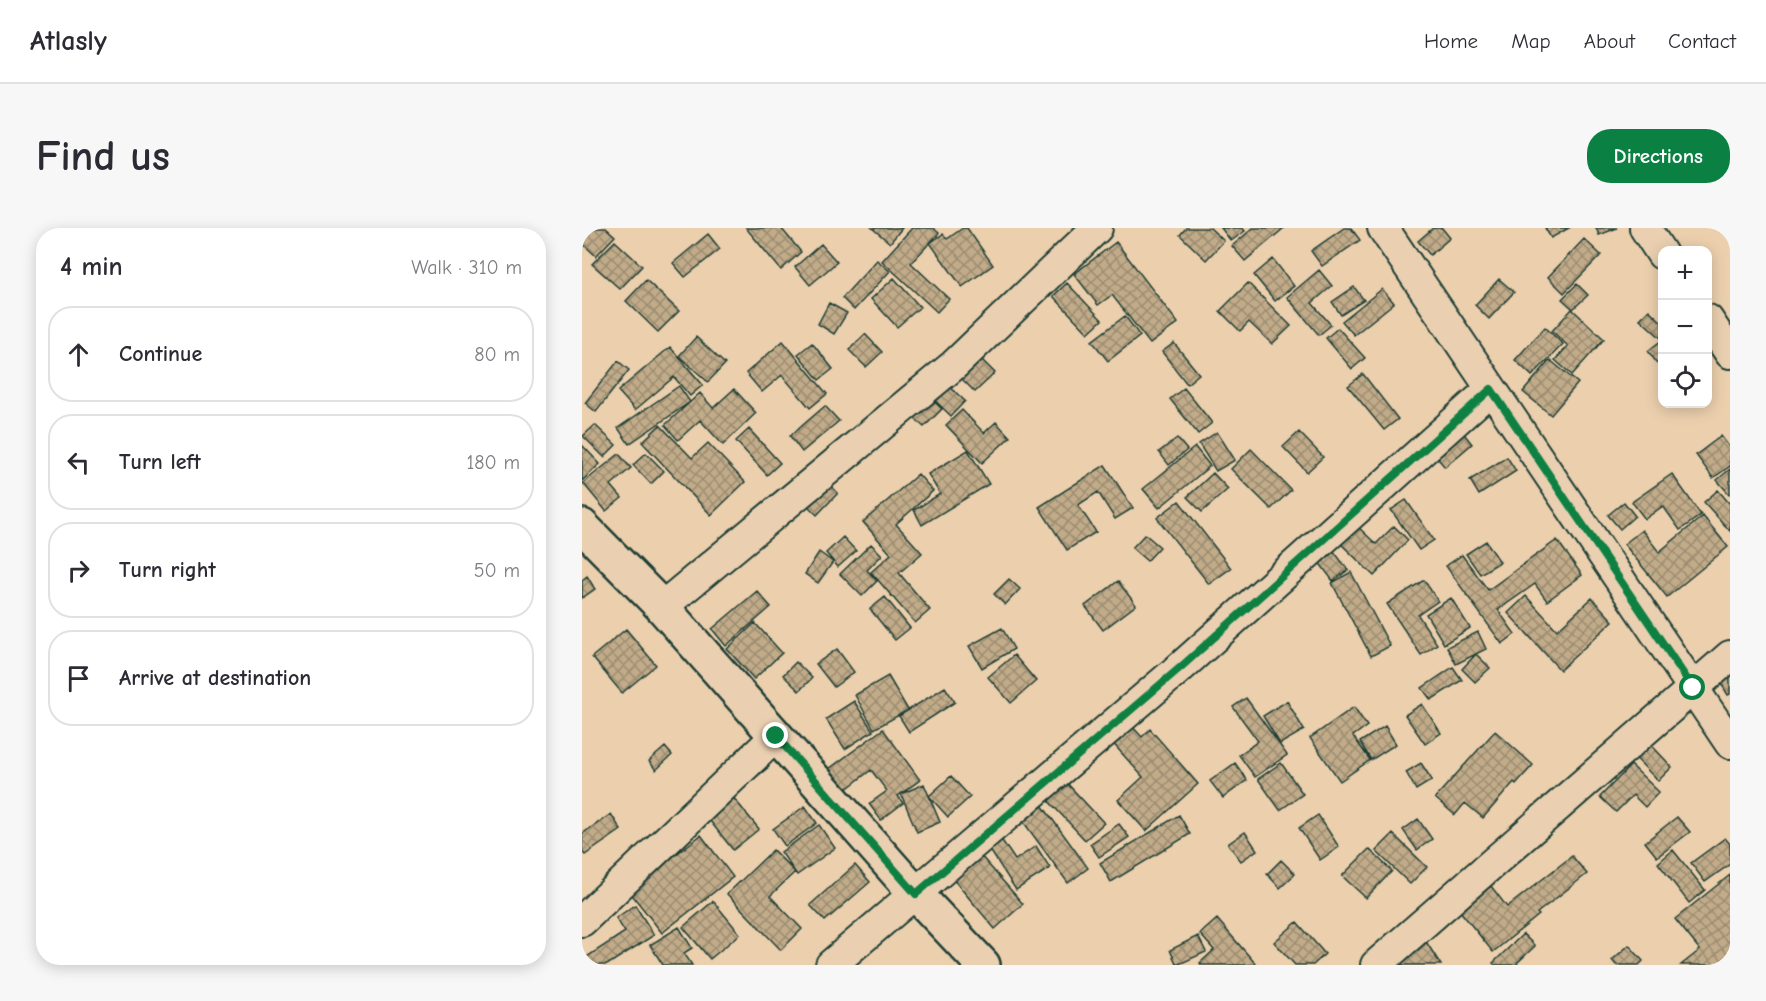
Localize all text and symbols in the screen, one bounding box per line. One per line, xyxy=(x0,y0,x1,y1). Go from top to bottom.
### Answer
text: Atlasly xyxy=(30,25,107,57)
text: Home xyxy=(1424,29,1478,53)
text: Map xyxy=(1511,29,1551,53)
text: About xyxy=(1584,29,1635,53)
text: Contact xyxy=(1668,29,1736,53)
button: Directions xyxy=(1587,129,1730,183)
text: Find us xyxy=(36,132,170,181)
map controls xyxy=(1658,246,1712,408)
button: + xyxy=(1658,246,1712,300)
text: 4 min xyxy=(60,252,123,282)
text: Walk · 310 m xyxy=(411,256,522,279)
button: − xyxy=(1658,300,1712,354)
icon: ahead xyxy=(62,338,95,371)
text: Continue xyxy=(119,341,202,367)
text: 80 m xyxy=(474,343,520,366)
button: locate xyxy=(1658,354,1712,408)
icon: left xyxy=(62,446,95,479)
text: Turn left xyxy=(119,449,201,475)
text: 180 m xyxy=(466,451,520,474)
icon: right xyxy=(62,554,95,587)
text: Turn right xyxy=(119,557,216,583)
text: 50 m xyxy=(474,559,520,582)
icon: arrive xyxy=(62,662,95,695)
text: Arrive at destination xyxy=(119,665,311,691)
route start xyxy=(1679,674,1705,700)
route end xyxy=(762,722,788,748)

